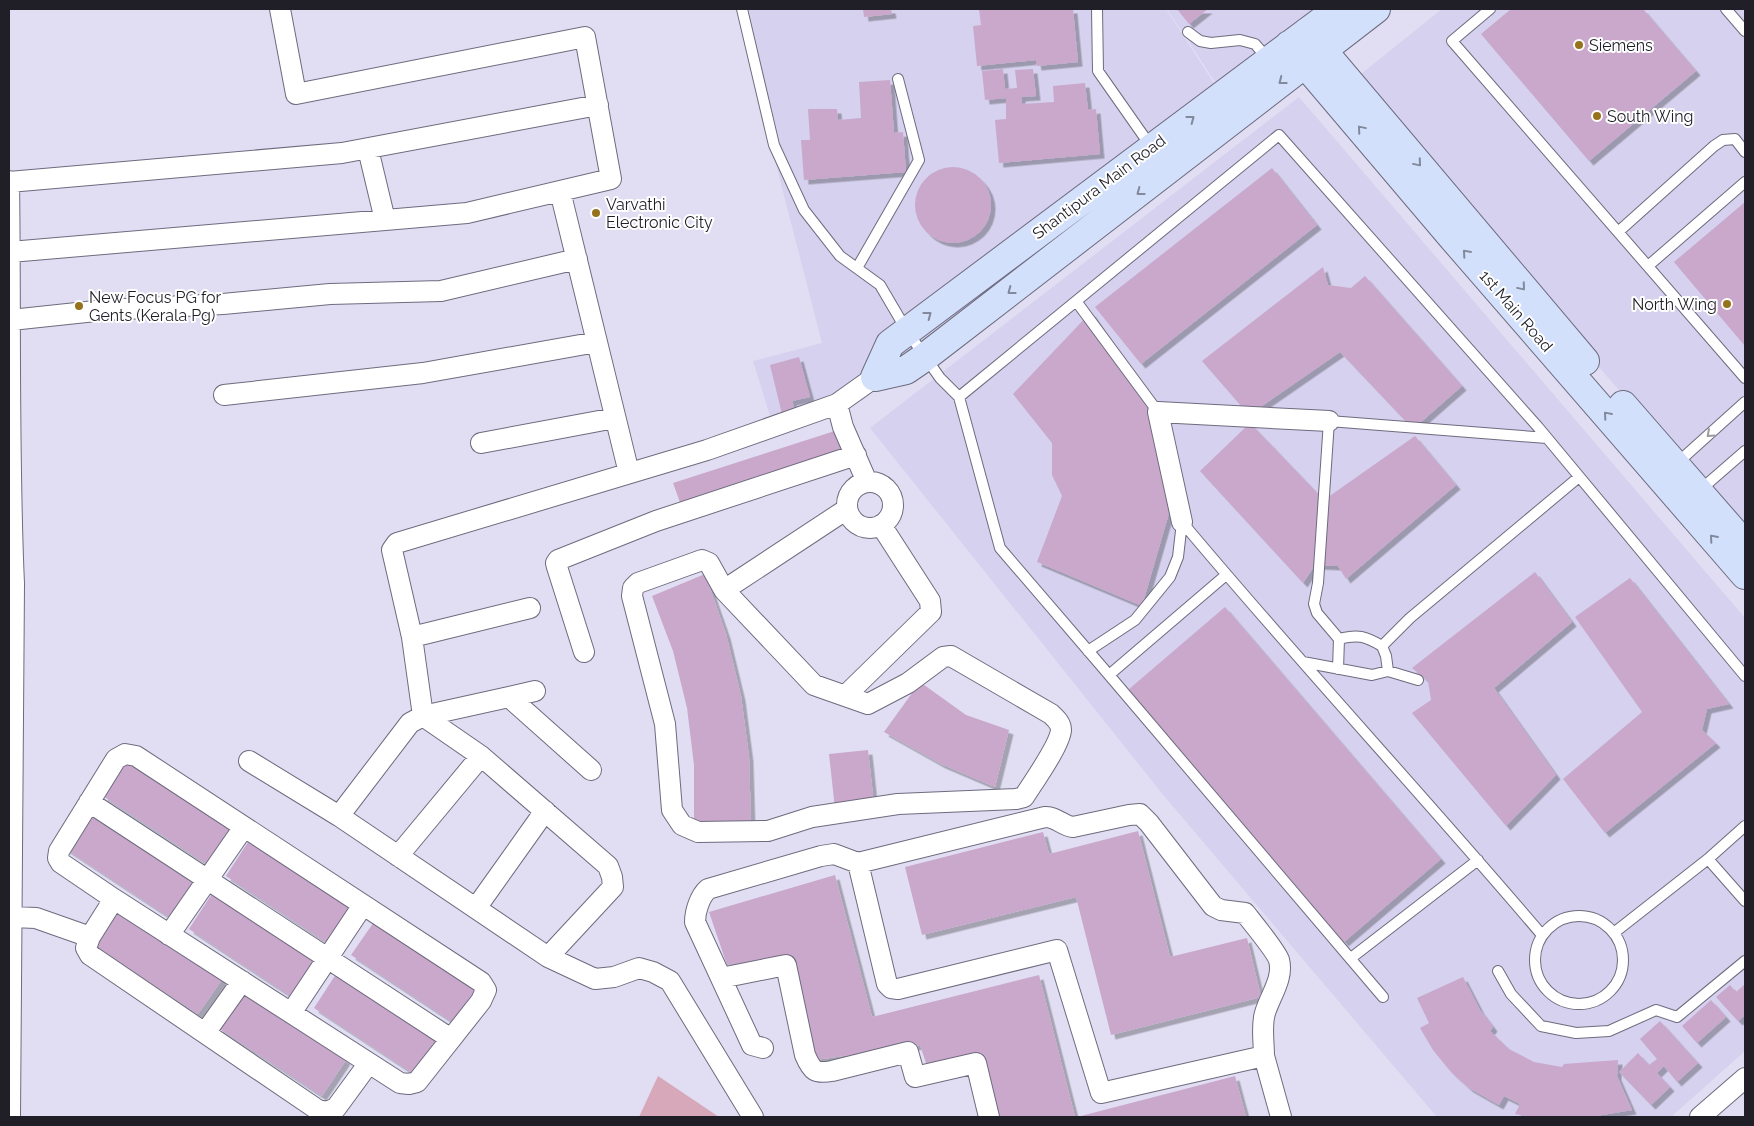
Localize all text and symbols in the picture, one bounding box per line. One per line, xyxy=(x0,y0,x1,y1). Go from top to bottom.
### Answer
place label: Siemens xyxy=(1589,36,1653,55)
marker: Siemens xyxy=(1573,39,1585,51)
one-way arrow xyxy=(1279,76,1288,84)
place label: South Wing xyxy=(1607,107,1693,126)
marker: South Wing xyxy=(1591,110,1603,122)
one-way arrow xyxy=(1185,116,1194,124)
one-way arrow xyxy=(1357,126,1366,135)
street label: Shantipura Main Road xyxy=(1029,131,1169,243)
one-way arrow xyxy=(1412,157,1421,166)
one-way arrow xyxy=(1136,186,1146,195)
place label: Varvathi Electronic City xyxy=(606,195,713,232)
marker: Varvathi Electronic City xyxy=(590,207,602,219)
one-way arrow xyxy=(1463,249,1472,258)
street label: 1st Main Road xyxy=(1475,266,1557,356)
one-way arrow xyxy=(1517,281,1525,290)
one-way arrow xyxy=(1007,285,1017,294)
place label: New Focus PG for Gents (Kerala Pg) xyxy=(89,288,222,325)
place label: North Wing xyxy=(1632,295,1717,314)
marker: North Wing xyxy=(1721,298,1733,310)
marker: New Focus PG for Gents (Kerala Pg) xyxy=(73,300,85,312)
one-way arrow xyxy=(922,312,932,321)
one-way arrow xyxy=(1604,412,1613,421)
one-way arrow xyxy=(1707,428,1716,437)
one-way arrow xyxy=(1710,535,1719,544)

